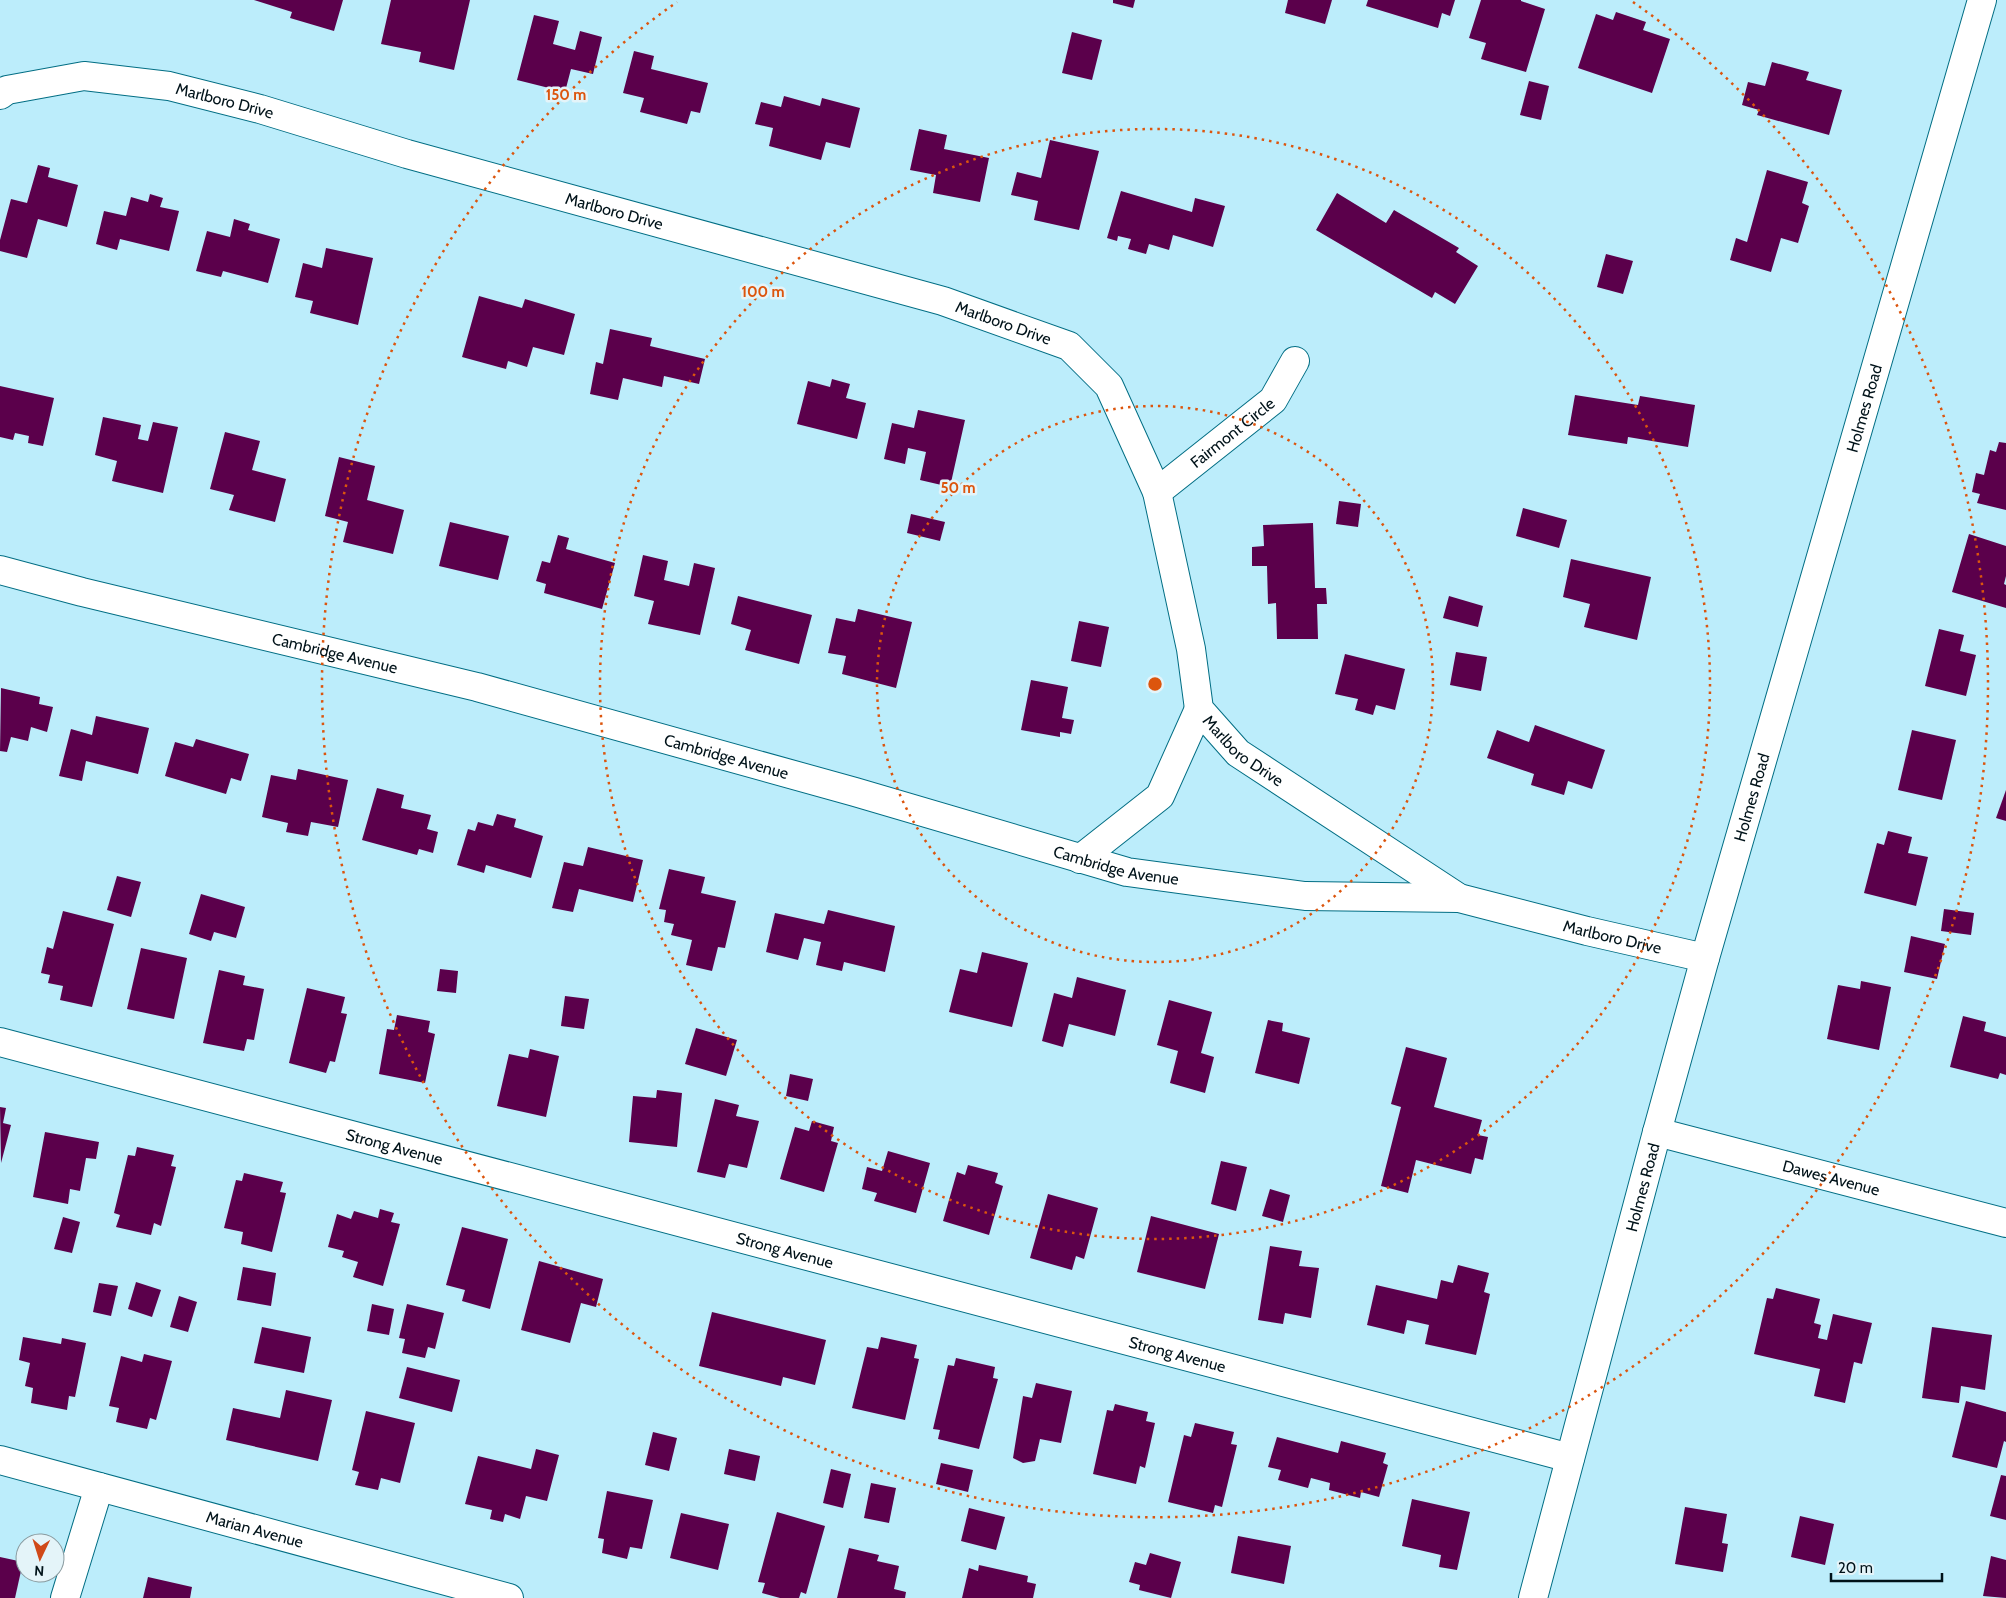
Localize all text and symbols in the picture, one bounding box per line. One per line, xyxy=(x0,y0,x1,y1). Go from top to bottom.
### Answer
street label: Marlboro Drive xyxy=(174,79,276,122)
text: 150 m xyxy=(546,86,586,104)
street label: Marlboro Drive xyxy=(563,188,665,233)
text: 100 m xyxy=(741,283,785,301)
street label: Marlboro Drive xyxy=(953,297,1054,348)
street label: Holmes Road xyxy=(1842,362,1886,455)
street label: Fairmont Circle xyxy=(1186,393,1278,472)
text: 50 m xyxy=(940,479,976,497)
street label: Cambridge Avenue xyxy=(270,629,400,677)
centre of rings xyxy=(1146,675,1164,693)
street label: Marlboro Drive xyxy=(1199,711,1287,790)
street label: Cambridge Avenue xyxy=(662,730,791,783)
street label: Holmes Road xyxy=(1730,751,1773,844)
street label: Cambridge Avenue xyxy=(1051,841,1180,888)
street label: Marlboro Drive xyxy=(1561,916,1663,957)
street label: Strong Avenue xyxy=(344,1125,445,1168)
street label: Holmes Road xyxy=(1621,1141,1663,1234)
street label: Dawes Avenue xyxy=(1781,1156,1882,1199)
street label: Strong Avenue xyxy=(734,1228,835,1272)
street label: Strong Avenue xyxy=(1127,1332,1228,1376)
street label: Marian Avenue xyxy=(204,1507,306,1551)
north arrow xyxy=(15,1533,65,1583)
scale bar xyxy=(1831,1550,1942,1582)
text: 20 m xyxy=(1838,1559,1873,1577)
text: N xyxy=(34,1562,45,1580)

